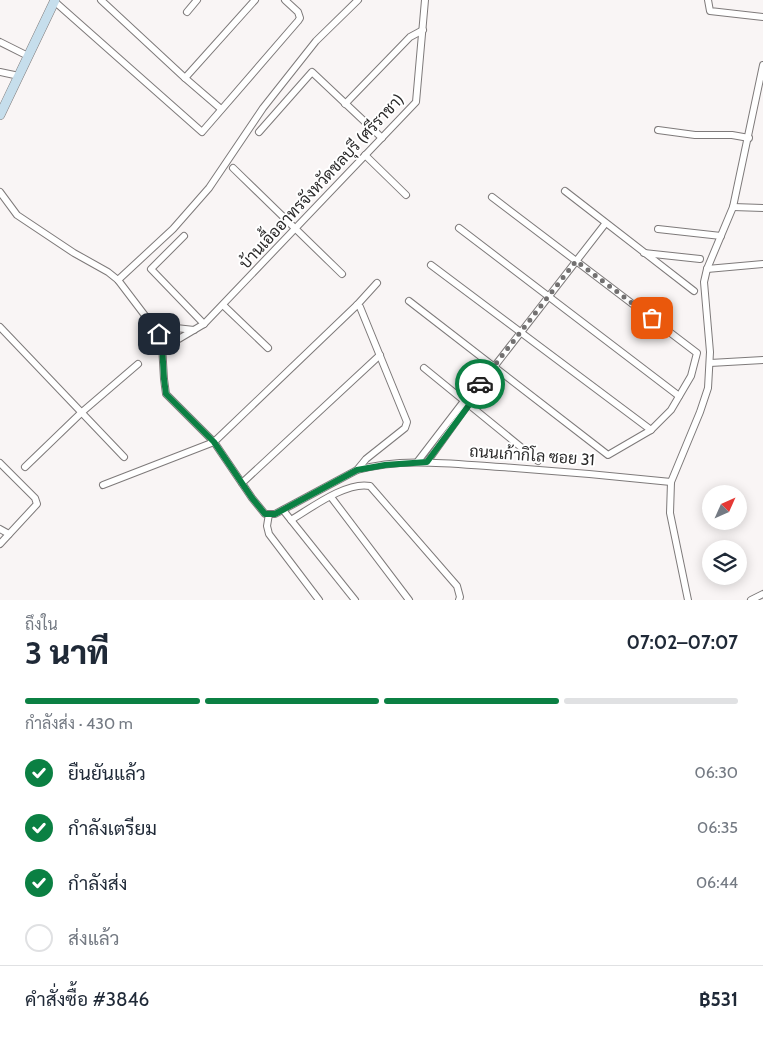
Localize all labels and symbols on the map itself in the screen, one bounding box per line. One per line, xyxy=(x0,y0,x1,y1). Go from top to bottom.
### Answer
street label: บ้านเอื้ออาทรจังหวัดชลบุรี (ศรีราชา) xyxy=(232,86,409,274)
pin xyxy=(631,297,673,339)
pin xyxy=(138,313,180,355)
courier xyxy=(455,359,505,409)
street label: ถนนเก้ากิโล ซอย 31 xyxy=(469,440,595,469)
north arrow xyxy=(702,485,748,530)

